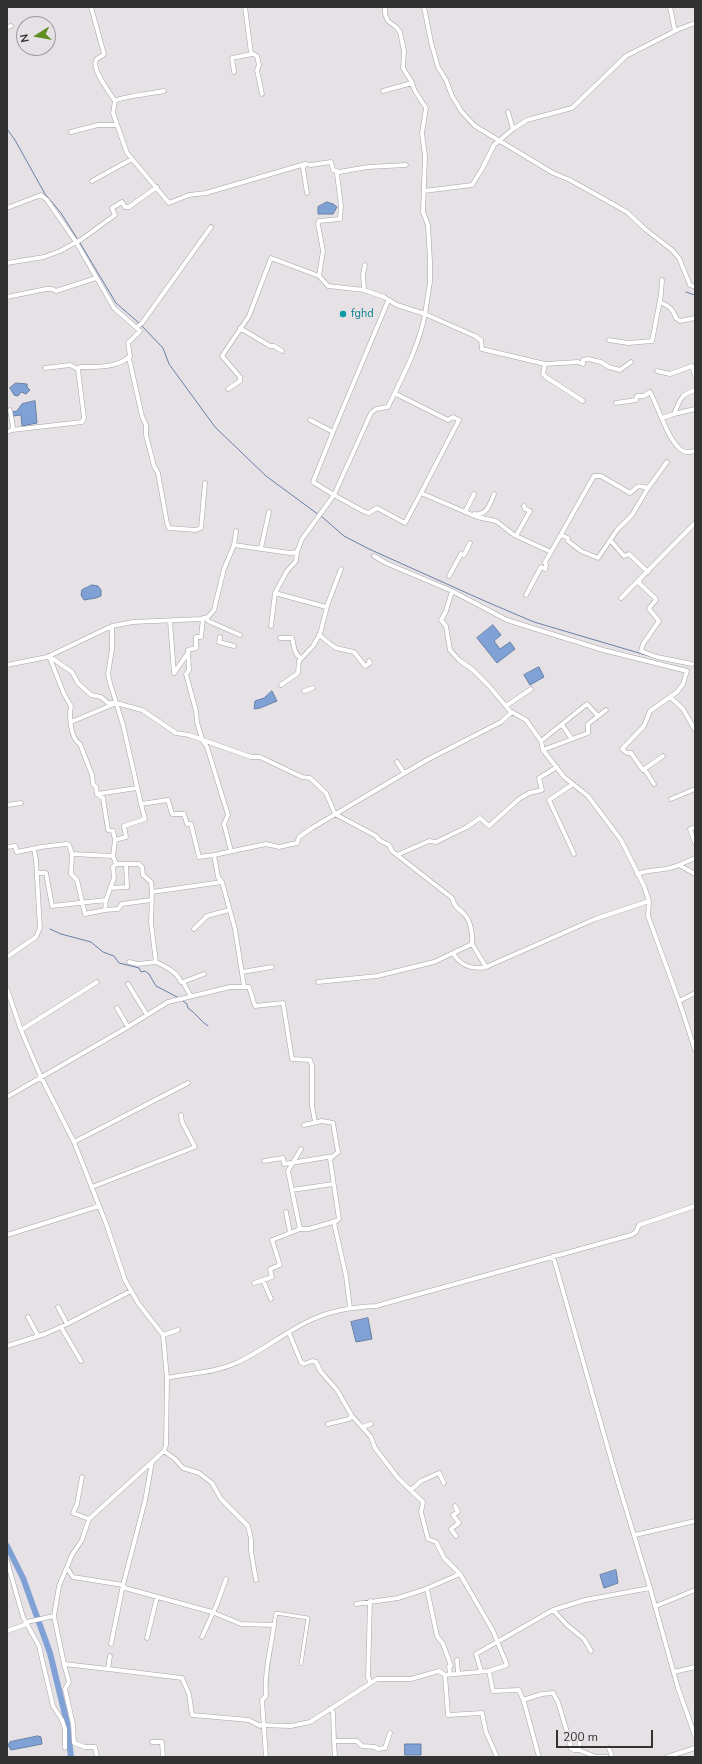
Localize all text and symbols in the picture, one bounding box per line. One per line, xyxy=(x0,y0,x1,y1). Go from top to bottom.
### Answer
north arrow xyxy=(16,16,56,56)
text: N xyxy=(17,33,33,44)
place label: fghd xyxy=(351,307,374,321)
marker: fghd xyxy=(338,309,348,319)
scale bar xyxy=(558,1722,655,1748)
text: 200 m xyxy=(563,1729,598,1745)

